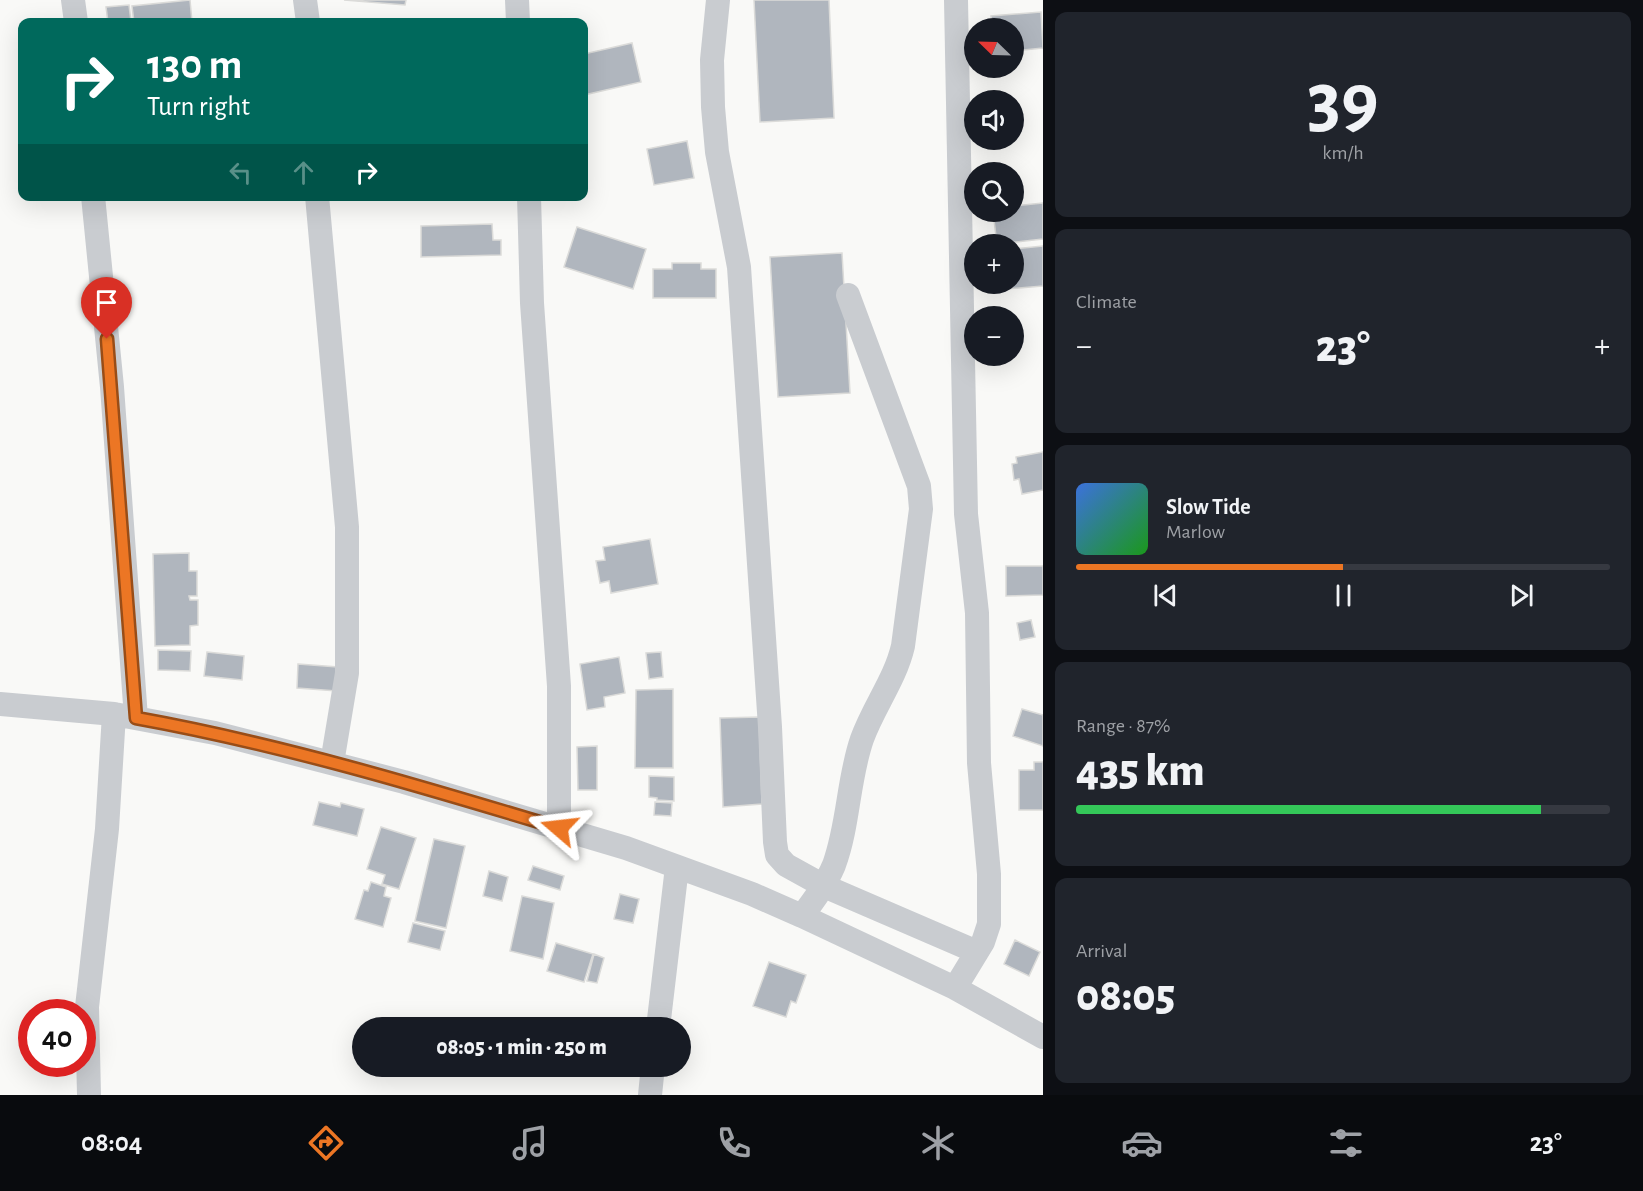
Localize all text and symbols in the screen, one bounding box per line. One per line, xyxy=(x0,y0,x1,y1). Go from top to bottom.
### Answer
north arrow xyxy=(964,18,1024,78)
map controls xyxy=(964,18,1024,366)
icon: right xyxy=(48,42,126,120)
text: 130 m xyxy=(147,44,242,86)
text: 39 xyxy=(1307,63,1379,141)
button: sound xyxy=(964,90,1024,150)
text: Turn right xyxy=(147,93,250,120)
text: km/h xyxy=(1322,143,1364,163)
icon: left xyxy=(224,156,257,189)
icon: ahead xyxy=(287,156,320,189)
icon: right xyxy=(350,156,383,189)
button: search xyxy=(964,162,1024,222)
button: + xyxy=(964,234,1024,294)
pin xyxy=(81,277,132,339)
icon: arrive xyxy=(90,286,123,319)
text: Climate xyxy=(1076,292,1137,312)
button: − xyxy=(964,306,1024,366)
text: 23° xyxy=(1316,325,1370,370)
text: − xyxy=(1076,330,1092,363)
text: + xyxy=(1594,330,1610,363)
text: Slow Tide xyxy=(1166,496,1251,518)
text: Marlow xyxy=(1166,522,1225,542)
icon: previous xyxy=(1149,579,1182,612)
icon: pause xyxy=(1327,579,1360,612)
icon: next xyxy=(1505,579,1538,612)
text: Range · 87% xyxy=(1076,716,1171,736)
text: 435 km xyxy=(1076,749,1205,794)
position arrow xyxy=(527,796,591,860)
text: Arrival xyxy=(1076,941,1127,961)
text: 08:05 xyxy=(1076,974,1175,1019)
speed limit sign: 40 xyxy=(18,999,96,1077)
text: 08:05 · 1 min · 250 m xyxy=(436,1036,607,1058)
icon: directions xyxy=(305,1122,347,1164)
icon: music xyxy=(509,1122,551,1164)
icon: phone xyxy=(713,1122,755,1164)
icon: climate xyxy=(917,1122,959,1164)
icon: car xyxy=(1121,1122,1163,1164)
icon: filters xyxy=(1325,1122,1367,1164)
text: 08:04 xyxy=(81,1129,142,1156)
text: 23° xyxy=(1530,1129,1562,1156)

